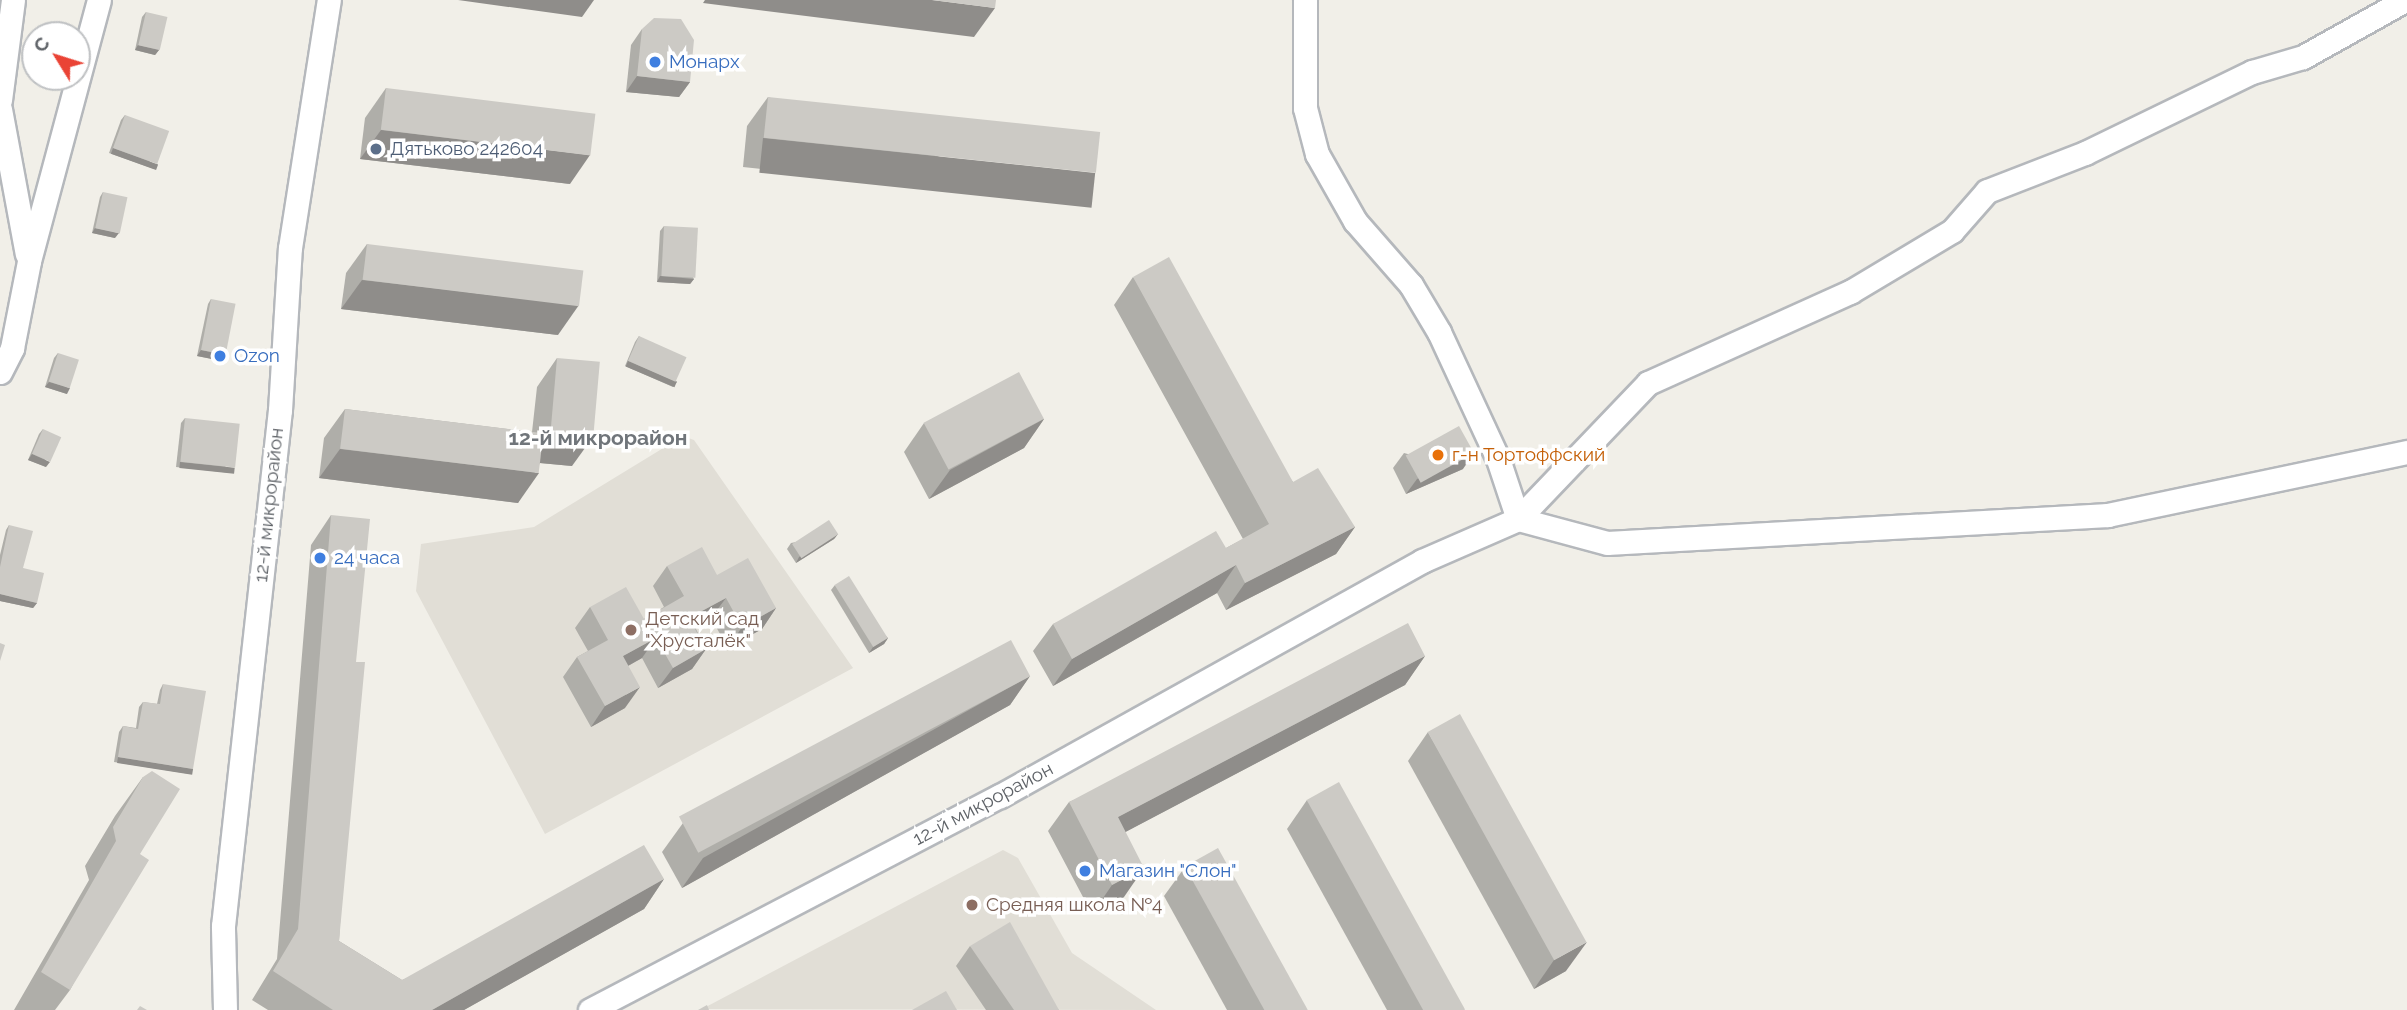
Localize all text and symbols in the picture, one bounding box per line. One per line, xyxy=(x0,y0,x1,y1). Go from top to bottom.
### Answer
north arrow xyxy=(21,21,91,91)
text: С xyxy=(28,32,54,56)
place label: Монарх xyxy=(669,51,740,73)
marker: Монарх xyxy=(647,54,663,70)
place label: Дятьково 242604 xyxy=(390,138,543,160)
marker: Дятьково 242604 xyxy=(368,141,384,157)
place label: Ozon xyxy=(234,345,280,367)
marker: Ozon xyxy=(212,348,228,364)
district label: 12-й микрорайон xyxy=(509,425,687,451)
street label: 12-й микрорайон xyxy=(250,427,288,583)
place label: г-н Тортоффский xyxy=(1452,444,1606,466)
marker: г-н Тортоффский xyxy=(1430,447,1446,463)
place label: 24 часа xyxy=(334,547,400,569)
marker: 24 часа xyxy=(312,550,328,566)
place label: Детский сад "Хрусталёк" xyxy=(645,608,759,652)
marker: Детский сад "Хрусталёк" xyxy=(623,622,639,638)
street label: 12-й микрорайон xyxy=(909,757,1057,851)
place label: Магазин "Слон" xyxy=(1099,860,1237,882)
marker: Магазин "Слон" xyxy=(1077,863,1093,879)
place label: Средняя школа №4 xyxy=(986,894,1162,916)
marker: Средняя школа №4 xyxy=(964,897,980,913)

